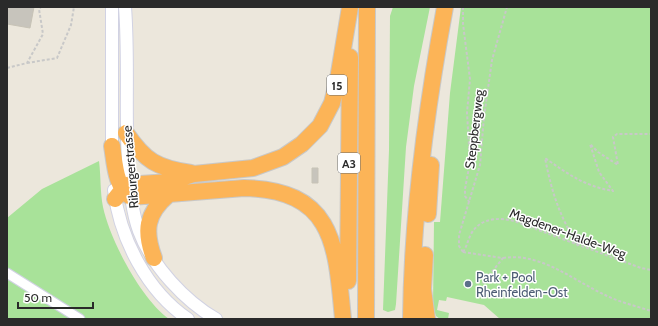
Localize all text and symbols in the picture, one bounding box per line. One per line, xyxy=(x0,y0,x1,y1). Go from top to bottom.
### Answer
road number: 15 xyxy=(327,75,347,95)
street label: Steppbergweg xyxy=(461,88,487,170)
street label: Riburgerstrasse xyxy=(118,125,142,209)
road number: A3 xyxy=(338,153,360,173)
street label: Magdener-Halde-Weg xyxy=(508,204,629,262)
place label: Park + Pool Rheinfelden-Ost xyxy=(476,269,568,300)
marker: Park + Pool Rheinfelden-Ost xyxy=(463,279,473,289)
scale bar xyxy=(18,284,93,310)
text: 50 m xyxy=(24,290,52,305)

